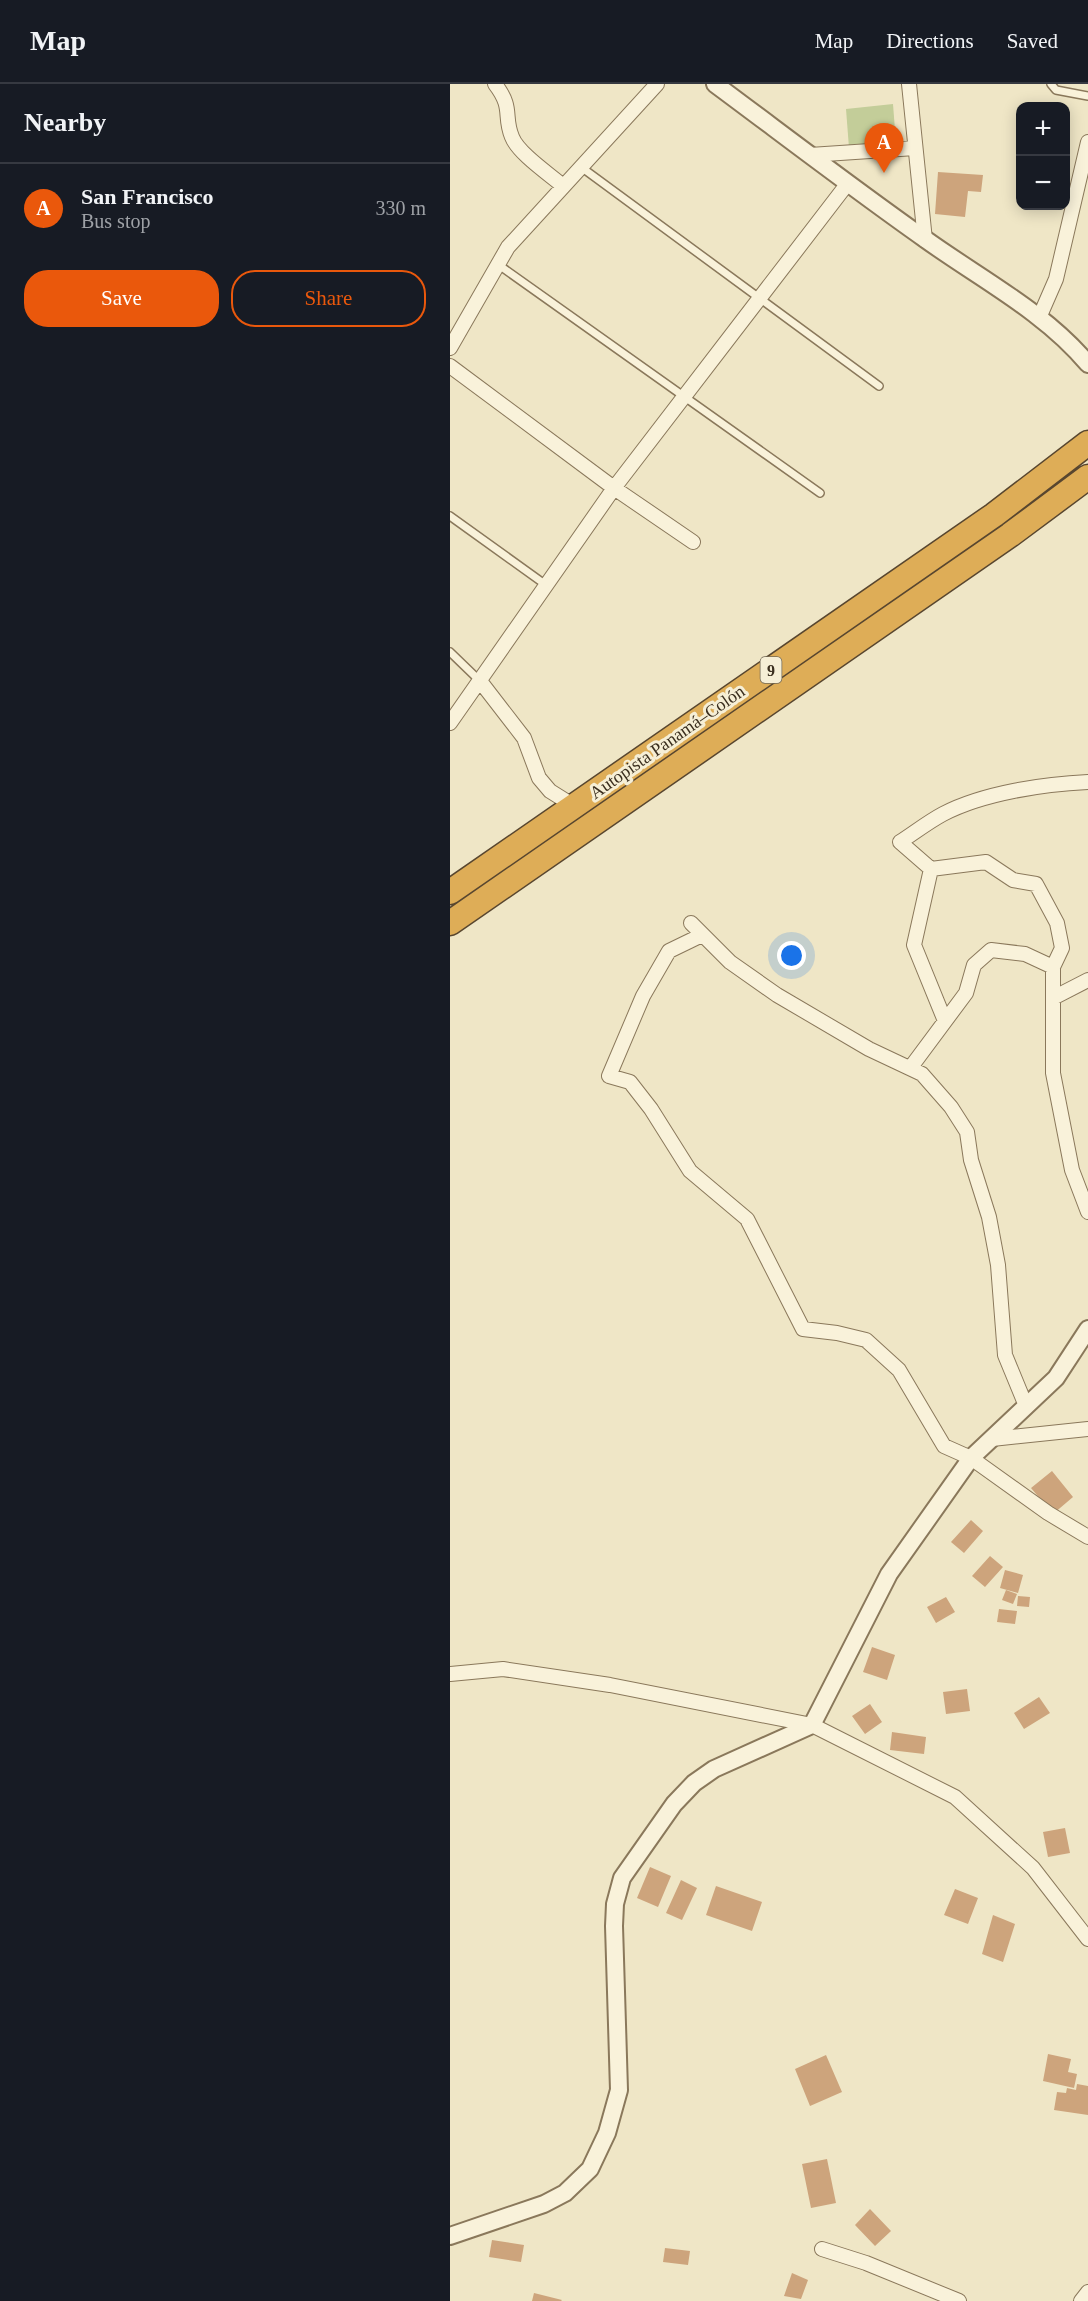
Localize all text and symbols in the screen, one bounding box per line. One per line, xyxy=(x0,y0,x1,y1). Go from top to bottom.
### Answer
text: Map xyxy=(30,25,86,56)
text: Map xyxy=(815,29,853,53)
text: Directions xyxy=(886,29,974,53)
text: Saved xyxy=(1007,29,1058,53)
map controls xyxy=(1016,102,1070,210)
button: + xyxy=(1016,102,1070,156)
text: Nearby xyxy=(24,108,106,137)
pin: A xyxy=(864,124,904,173)
button: − xyxy=(1016,156,1070,210)
text: San Francisco xyxy=(81,184,214,209)
text: A xyxy=(36,197,51,219)
text: 330 m xyxy=(375,197,426,219)
text: Bus stop xyxy=(81,210,150,232)
button: Save xyxy=(24,270,219,327)
button: Share xyxy=(231,270,426,327)
road number: 9 xyxy=(760,657,782,683)
street label: Autopista Panamá–Colón xyxy=(586,681,748,803)
your location xyxy=(777,941,806,970)

